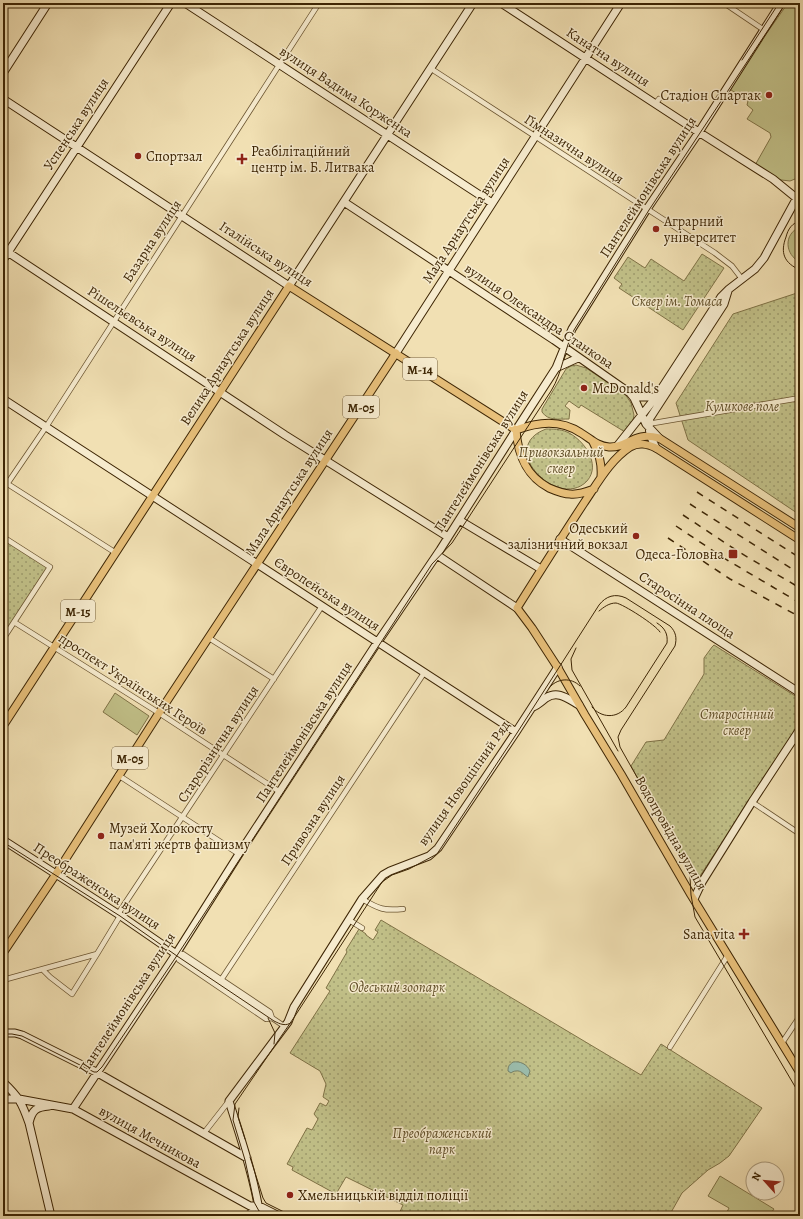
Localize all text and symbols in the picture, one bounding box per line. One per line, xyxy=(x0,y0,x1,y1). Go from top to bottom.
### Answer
street label: Канатна вулиця xyxy=(563,23,654,91)
street label: вулиця Вадима Корженка xyxy=(276,42,417,142)
street label: Успенська вулиця xyxy=(39,74,113,174)
place label: Стадіон Спартак xyxy=(661,86,761,105)
marker: Стадіон Спартак xyxy=(764,90,774,100)
street label: Гімназична вулиця xyxy=(520,110,628,188)
street label: Пантелеймонівська вулиця xyxy=(595,113,701,261)
place label: Реабілітаційний центр ім. Б. Литвака xyxy=(251,142,375,177)
place label: Спортзал xyxy=(146,147,203,166)
marker: Спортзал xyxy=(133,151,143,161)
marker: Реабілітаційний центр ім. Б. Литвака xyxy=(236,153,248,165)
street label: Мала Арнаутська вулиця xyxy=(418,153,514,287)
street label: Базарна вулиця xyxy=(118,196,186,286)
place label: Аграрний університет xyxy=(663,212,736,247)
street label: Італійська вулиця xyxy=(216,217,317,291)
marker: Аграрний університет xyxy=(651,224,661,234)
street label: вулиця Олександра Станкова xyxy=(461,259,618,373)
street label: Рішельєвська вулиця xyxy=(84,282,200,367)
street label: Велика Арнаутська вулиця xyxy=(176,285,278,429)
park label: Сквер ім. Томаса xyxy=(631,292,723,311)
road number: М-14 xyxy=(403,358,437,380)
place label: McDonald's xyxy=(592,379,659,398)
marker: McDonald's xyxy=(579,383,589,393)
street label: Пантелеймонівська вулиця xyxy=(429,386,533,536)
road number: М-05 xyxy=(343,396,379,418)
park label: Куликове поле xyxy=(705,397,779,416)
street label: Мала Арнаутська вулиця xyxy=(241,425,337,559)
park label: Привокзальний сквер xyxy=(519,443,603,478)
place label: Одеський залізничний вокзал xyxy=(508,519,628,554)
marker: Одеський залізничний вокзал xyxy=(631,531,641,541)
place label: Одеса-Головна xyxy=(635,545,725,564)
marker: Одеса-Головна xyxy=(727,548,739,560)
street label: Європейська вулиця xyxy=(270,553,384,636)
street label: Старосінна площа xyxy=(635,567,739,644)
road number: М-15 xyxy=(61,600,95,622)
street label: проспект Українських Героїв xyxy=(55,629,212,740)
street label: Пантелеймонівська вулиця xyxy=(251,658,357,806)
street label: Старорізнична вулиця xyxy=(173,681,263,806)
park label: Старосінний сквер xyxy=(700,705,774,740)
street label: вулиця Новощіпний Ряд xyxy=(414,717,514,849)
road number: М-05 xyxy=(112,747,148,769)
street label: Привозна вулиця xyxy=(276,770,350,869)
street label: Водопровідна вулиця xyxy=(630,772,712,894)
place label: Музей Холокосту пам'яті жертв фашизму xyxy=(109,819,251,854)
marker: Музей Холокосту пам'яті жертв фашизму xyxy=(96,831,106,841)
street label: Преображенська вулиця xyxy=(30,838,164,934)
place label: Sana vita xyxy=(683,925,735,944)
marker: Sana vita xyxy=(738,928,750,940)
street label: Пантелеймонівська вулиця xyxy=(74,929,180,1077)
park label: Одеський зоопарк xyxy=(349,978,445,997)
street label: вулиця Мечникова xyxy=(96,1101,205,1173)
park label: Преображенський парк xyxy=(392,1124,492,1159)
north arrow xyxy=(745,1161,785,1201)
text: N xyxy=(748,1170,765,1184)
place label: Хмельницькій відділ поліції xyxy=(298,1186,468,1205)
marker: Хмельницькій відділ поліції xyxy=(285,1190,295,1200)

